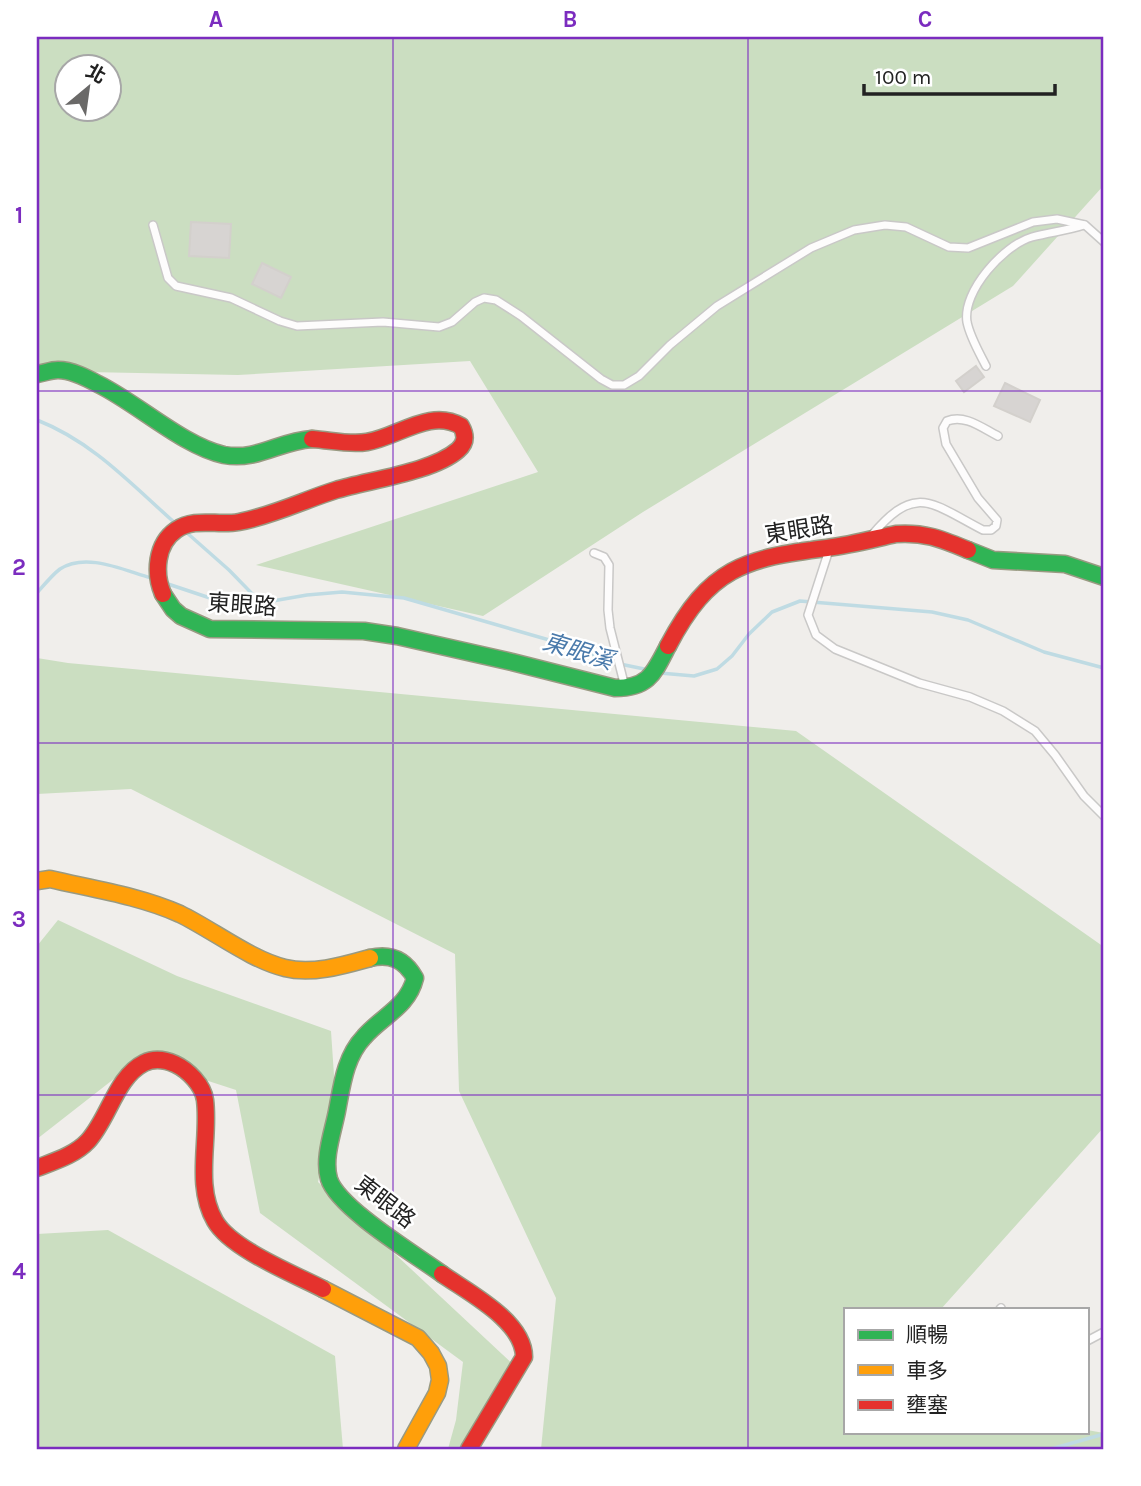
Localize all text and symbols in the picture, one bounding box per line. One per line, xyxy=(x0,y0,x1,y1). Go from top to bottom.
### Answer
text: A xyxy=(209,6,223,33)
text: B xyxy=(563,6,577,33)
text: C xyxy=(918,6,932,33)
north arrow xyxy=(52,52,122,122)
scale bar xyxy=(864,52,1055,96)
text: 北 xyxy=(82,60,109,88)
text: 100 m xyxy=(875,65,932,89)
text: 1 xyxy=(15,202,23,229)
street label: 東眼路 xyxy=(763,511,835,549)
text: 2 xyxy=(12,554,26,581)
street label: 東眼路 xyxy=(207,589,277,621)
water label: 東眼溪 xyxy=(539,627,619,676)
text: 3 xyxy=(12,906,26,933)
street label: 東眼路 xyxy=(350,1170,420,1234)
text: 4 xyxy=(12,1258,26,1285)
legend xyxy=(844,1308,1088,1434)
text: 順暢 xyxy=(906,1323,948,1347)
text: 車多 xyxy=(906,1359,948,1383)
text: 壅塞 xyxy=(906,1393,948,1417)

